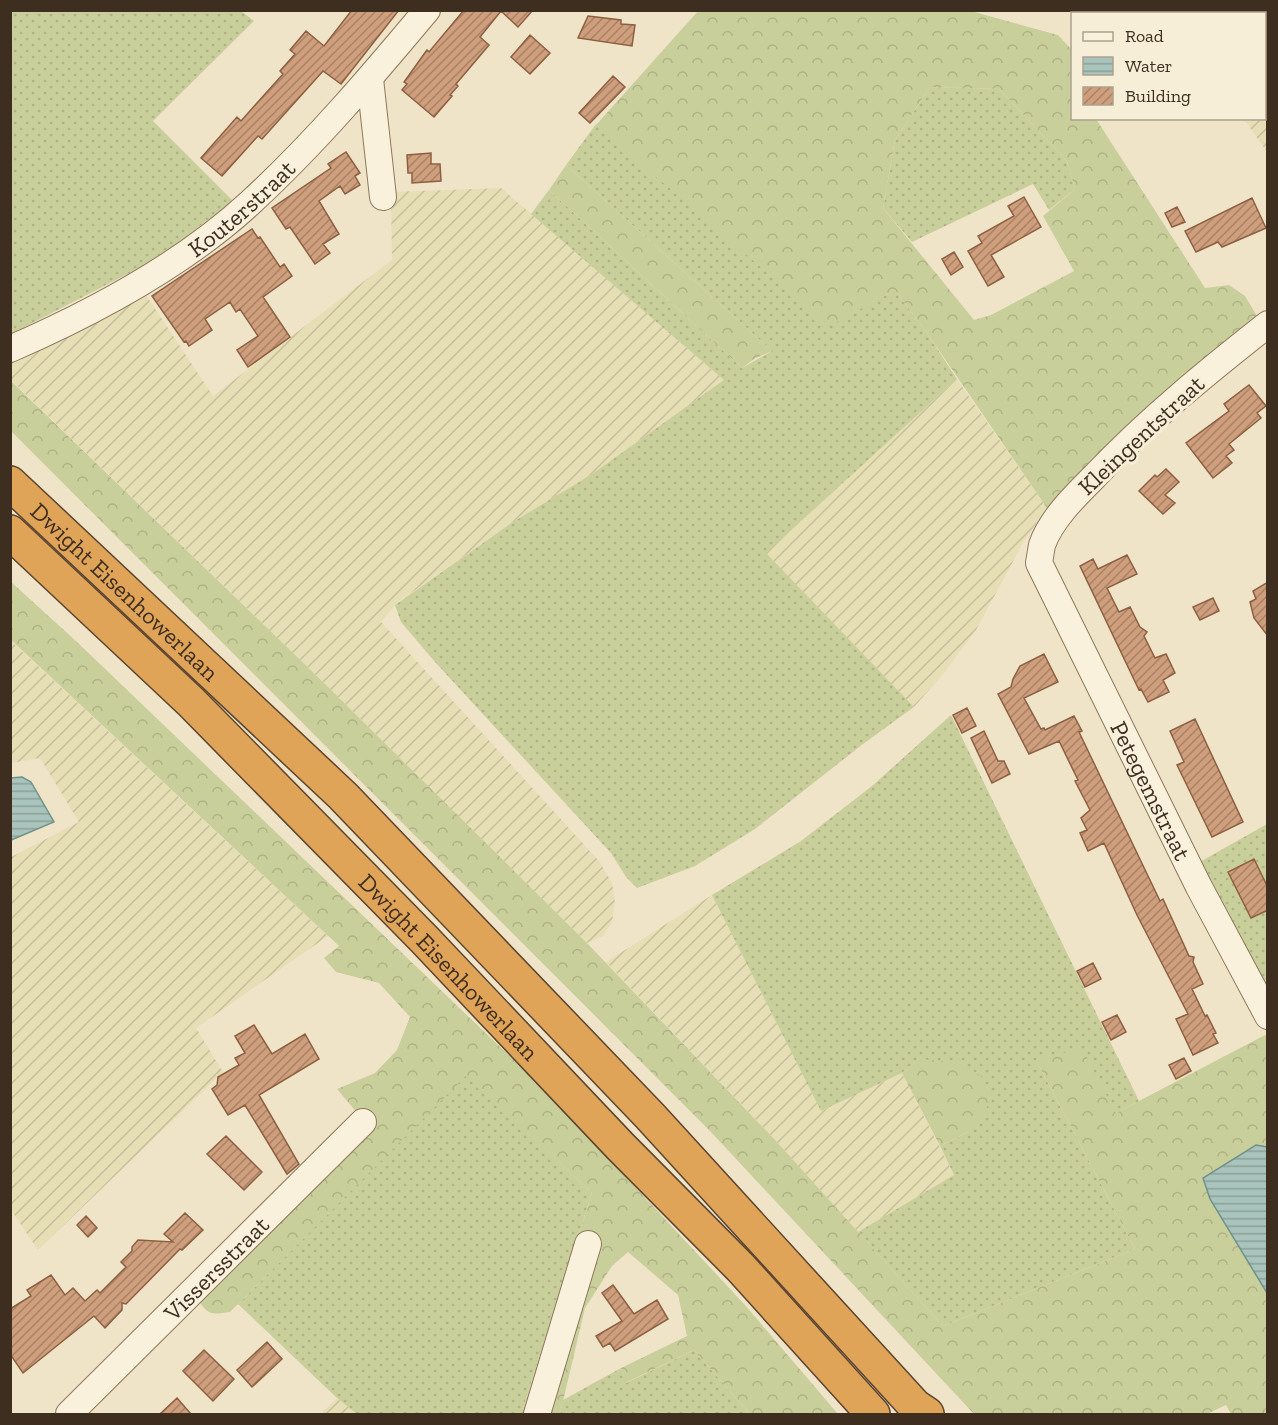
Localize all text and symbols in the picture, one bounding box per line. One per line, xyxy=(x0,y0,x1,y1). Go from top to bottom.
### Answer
legend xyxy=(1071,12,1266,120)
text: Road xyxy=(1125,25,1164,47)
text: Water xyxy=(1125,55,1172,77)
text: Building xyxy=(1125,85,1191,107)
street label: Kouterstraat xyxy=(182,154,301,263)
street label: Kleingentstraat xyxy=(1072,369,1210,501)
street label: Dwight Eisenhowerlaan xyxy=(25,496,225,687)
street label: Petegemstraat xyxy=(1105,716,1198,865)
street label: Dwight Eisenhowerlaan xyxy=(353,867,545,1066)
street label: Vissersstraat xyxy=(157,1210,275,1327)

